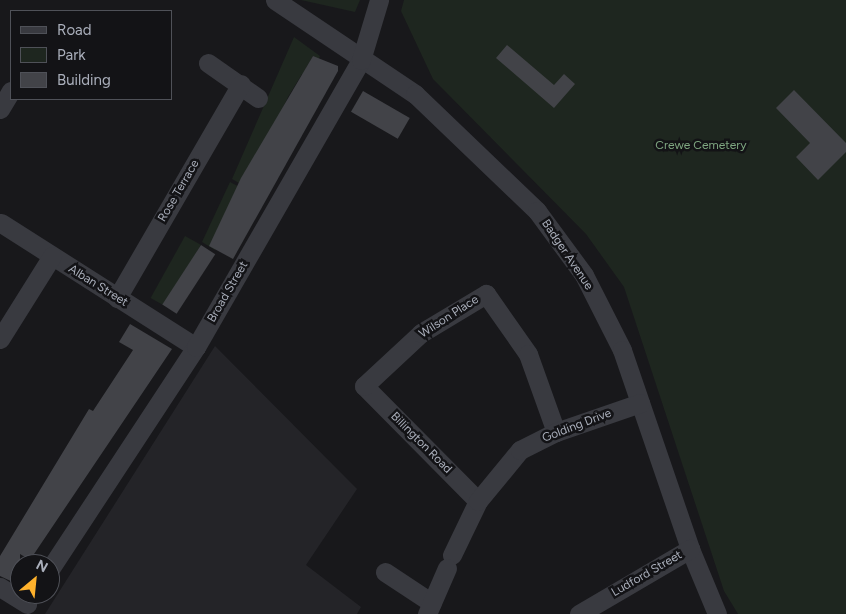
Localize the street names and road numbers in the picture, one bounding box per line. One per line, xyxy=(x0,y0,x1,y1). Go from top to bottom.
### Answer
street label: Rose Terrace xyxy=(155,157,203,225)
street label: Badger Avenue xyxy=(538,217,596,293)
street label: Broad Street xyxy=(205,259,251,325)
street label: Alban Street xyxy=(66,262,130,310)
street label: Wilson Place xyxy=(417,292,481,342)
street label: Golding Drive xyxy=(540,406,614,446)
street label: Billington Road xyxy=(387,409,455,477)
street label: Ludford Street xyxy=(609,548,685,600)

